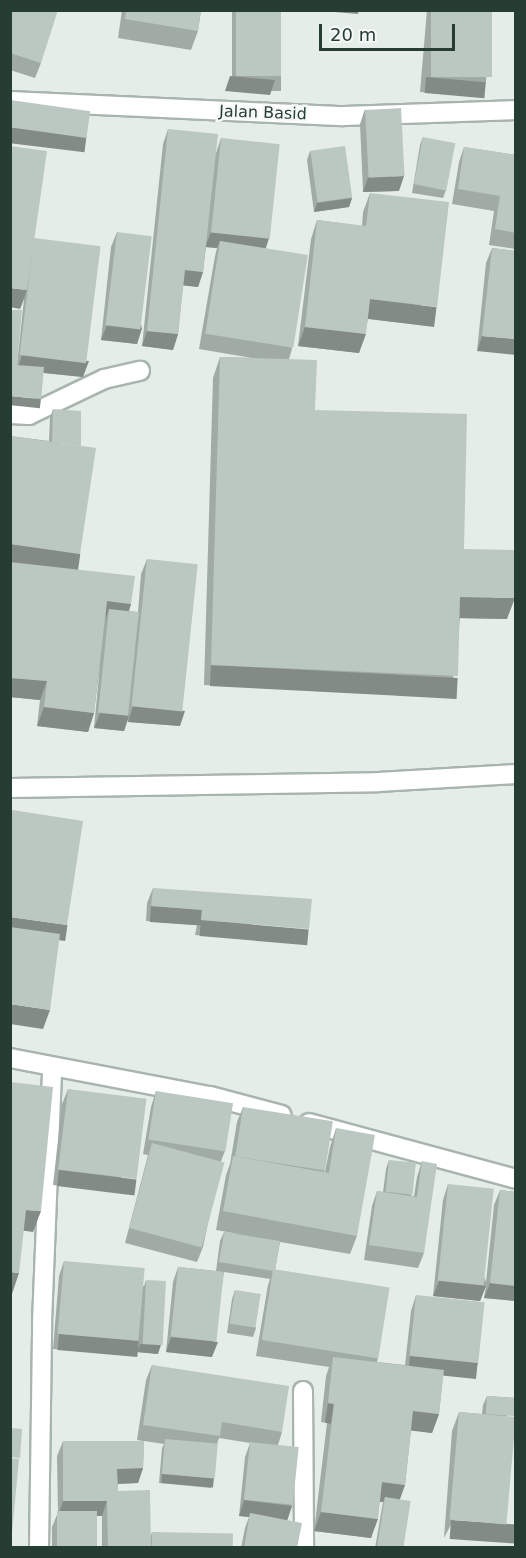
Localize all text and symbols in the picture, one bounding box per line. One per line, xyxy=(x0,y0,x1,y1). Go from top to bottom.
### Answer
scale bar xyxy=(322,12,458,50)
text: 20 m xyxy=(330,24,376,45)
street label: Jalan Basid xyxy=(219,102,307,124)

